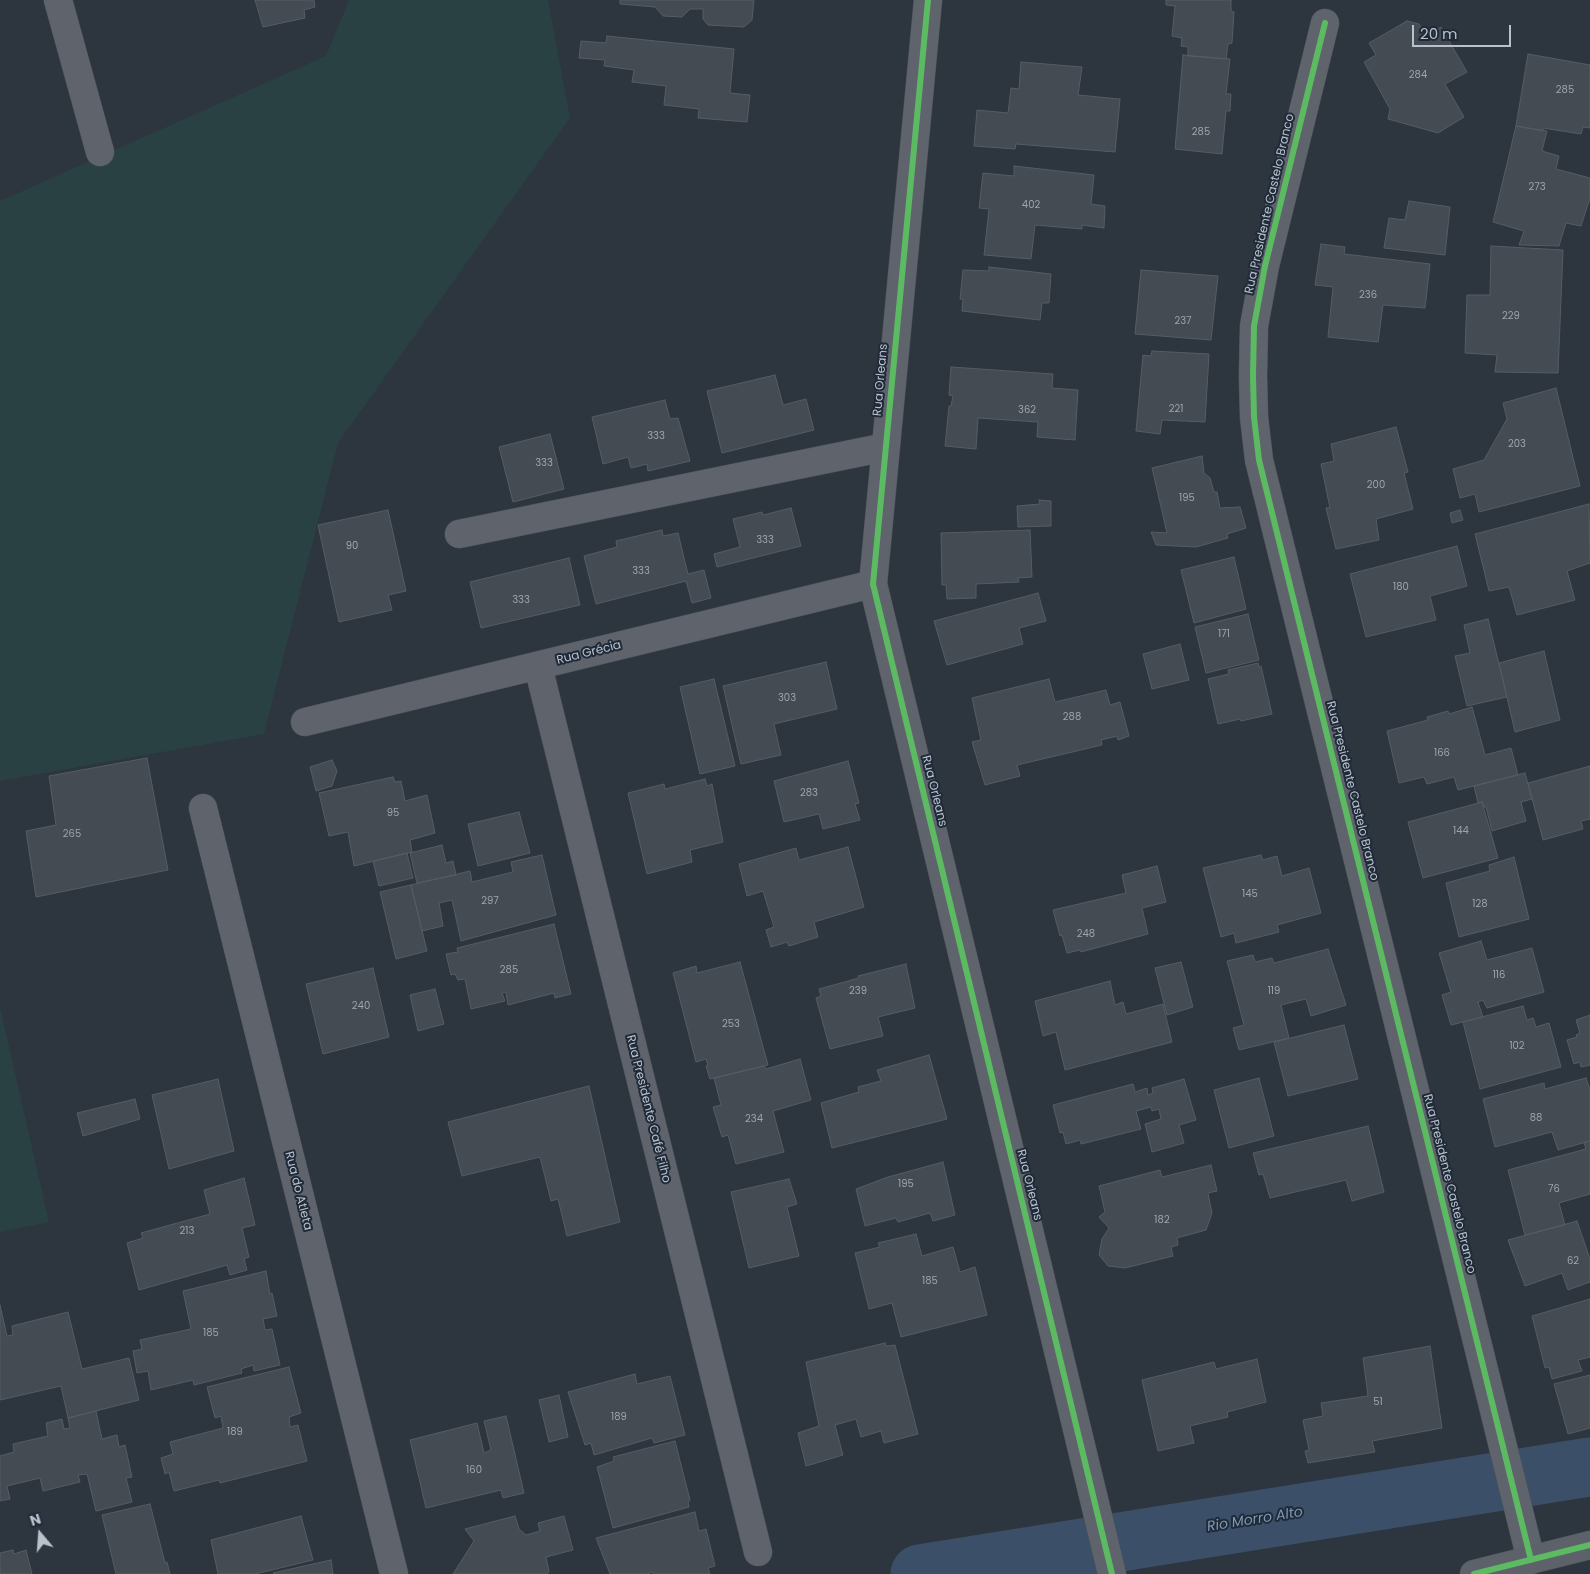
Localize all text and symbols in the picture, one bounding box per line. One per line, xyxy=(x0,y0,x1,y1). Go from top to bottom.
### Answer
scale bar xyxy=(1415,15,1514,47)
text: 20 m xyxy=(1420,23,1458,44)
house number: 284 xyxy=(1409,69,1427,81)
house number: 285 xyxy=(1556,84,1574,96)
street label: Rua Presidente Castelo Branco xyxy=(1242,113,1298,295)
house number: 285 xyxy=(1192,126,1210,138)
house number: 273 xyxy=(1528,181,1546,193)
house number: 402 xyxy=(1022,199,1040,211)
house number: 236 xyxy=(1359,289,1377,301)
house number: 229 xyxy=(1502,310,1520,322)
house number: 237 xyxy=(1174,315,1192,327)
street label: Rua Orleans xyxy=(871,343,891,417)
house number: 221 xyxy=(1169,403,1183,415)
house number: 362 xyxy=(1018,404,1036,416)
house number: 333 xyxy=(647,430,665,442)
house number: 203 xyxy=(1508,438,1526,450)
house number: 333 xyxy=(535,457,553,469)
house number: 200 xyxy=(1367,479,1385,491)
house number: 195 xyxy=(1179,492,1195,504)
house number: 333 xyxy=(756,534,774,546)
house number: 90 xyxy=(346,540,358,552)
house number: 333 xyxy=(632,565,650,577)
house number: 180 xyxy=(1393,581,1409,593)
house number: 333 xyxy=(512,594,530,606)
house number: 171 xyxy=(1218,628,1230,640)
street label: Rua Grécia xyxy=(555,638,623,668)
house number: 303 xyxy=(778,692,796,704)
street label: Rua Presidente Castelo Branco xyxy=(1323,700,1381,882)
house number: 288 xyxy=(1063,711,1081,723)
house number: 166 xyxy=(1434,747,1450,759)
street label: Rua Orleans xyxy=(918,754,950,828)
house number: 283 xyxy=(800,787,818,799)
house number: 95 xyxy=(387,807,399,819)
house number: 144 xyxy=(1453,825,1469,837)
house number: 265 xyxy=(63,828,81,840)
house number: 145 xyxy=(1242,888,1258,900)
house number: 297 xyxy=(481,895,499,907)
house number: 128 xyxy=(1472,898,1488,910)
house number: 248 xyxy=(1077,928,1095,940)
house number: 285 xyxy=(500,964,518,976)
house number: 116 xyxy=(1493,969,1505,981)
house number: 239 xyxy=(849,985,867,997)
house number: 119 xyxy=(1268,985,1280,997)
house number: 240 xyxy=(352,1000,370,1012)
house number: 253 xyxy=(722,1018,740,1030)
street label: Rua Presidente Café Filho xyxy=(623,1034,673,1184)
house number: 102 xyxy=(1509,1040,1525,1052)
street label: Rua Presidente Castelo Branco xyxy=(1420,1093,1478,1275)
house number: 88 xyxy=(1530,1112,1542,1124)
house number: 234 xyxy=(745,1113,763,1125)
street label: Rua Orleans xyxy=(1013,1148,1045,1222)
street label: Rua do Atleta xyxy=(281,1150,315,1232)
house number: 195 xyxy=(898,1178,914,1190)
house number: 76 xyxy=(1548,1183,1560,1195)
house number: 182 xyxy=(1154,1214,1170,1226)
house number: 213 xyxy=(180,1225,194,1237)
house number: 62 xyxy=(1567,1255,1579,1267)
house number: 185 xyxy=(922,1275,938,1287)
house number: 185 xyxy=(203,1327,219,1339)
house number: 51 xyxy=(1373,1396,1383,1408)
house number: 189 xyxy=(611,1411,627,1423)
house number: 189 xyxy=(227,1426,243,1438)
house number: 160 xyxy=(466,1464,482,1476)
water label: Rio Morro Alto xyxy=(1206,1504,1304,1536)
north arrow xyxy=(15,1509,65,1559)
text: N xyxy=(27,1509,43,1531)

